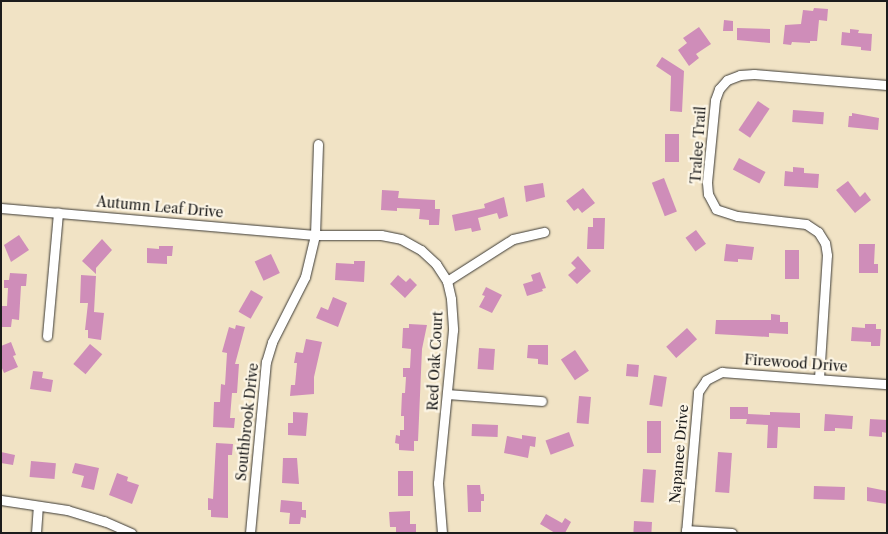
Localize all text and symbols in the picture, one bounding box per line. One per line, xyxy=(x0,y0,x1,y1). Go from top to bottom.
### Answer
street label: Tralee Trail xyxy=(687,106,709,184)
street label: Autumn Leaf Drive xyxy=(96,193,224,221)
street label: Red Oak Court xyxy=(424,311,446,411)
street label: Firewood Drive xyxy=(744,351,848,375)
street label: Southbrook Drive xyxy=(232,362,262,482)
street label: Napanee Drive xyxy=(666,404,692,504)

